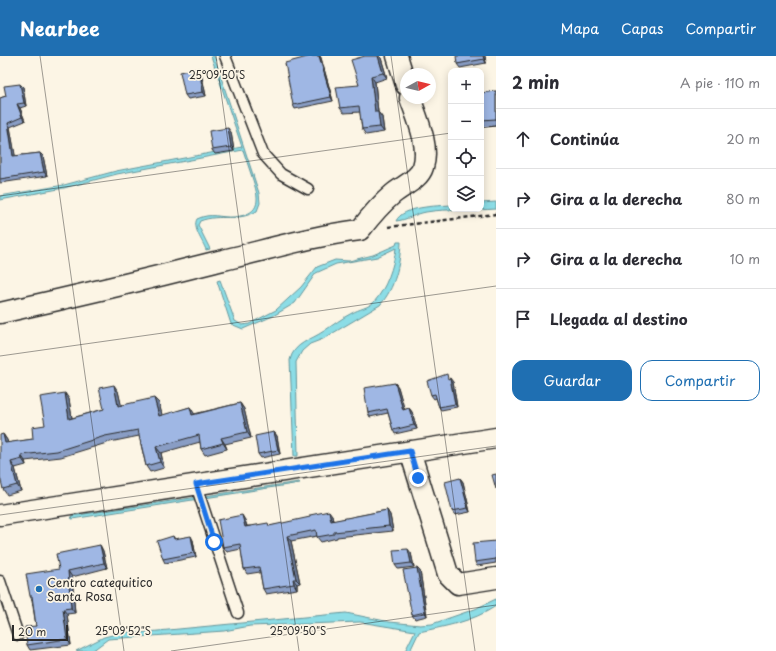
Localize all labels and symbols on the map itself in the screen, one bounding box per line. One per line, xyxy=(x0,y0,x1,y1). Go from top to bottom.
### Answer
text: 25°09'50"S xyxy=(189,67,245,82)
north arrow xyxy=(400,68,436,104)
route end xyxy=(409,469,427,487)
route start xyxy=(205,533,223,551)
place label: Centro catequitico Santa Rosa xyxy=(47,573,153,605)
marker: Centro catequitico Santa Rosa xyxy=(34,584,44,594)
scale bar xyxy=(12,623,68,642)
text: 25°09'52"S xyxy=(95,623,151,638)
text: 25°09'50"S xyxy=(270,623,326,638)

